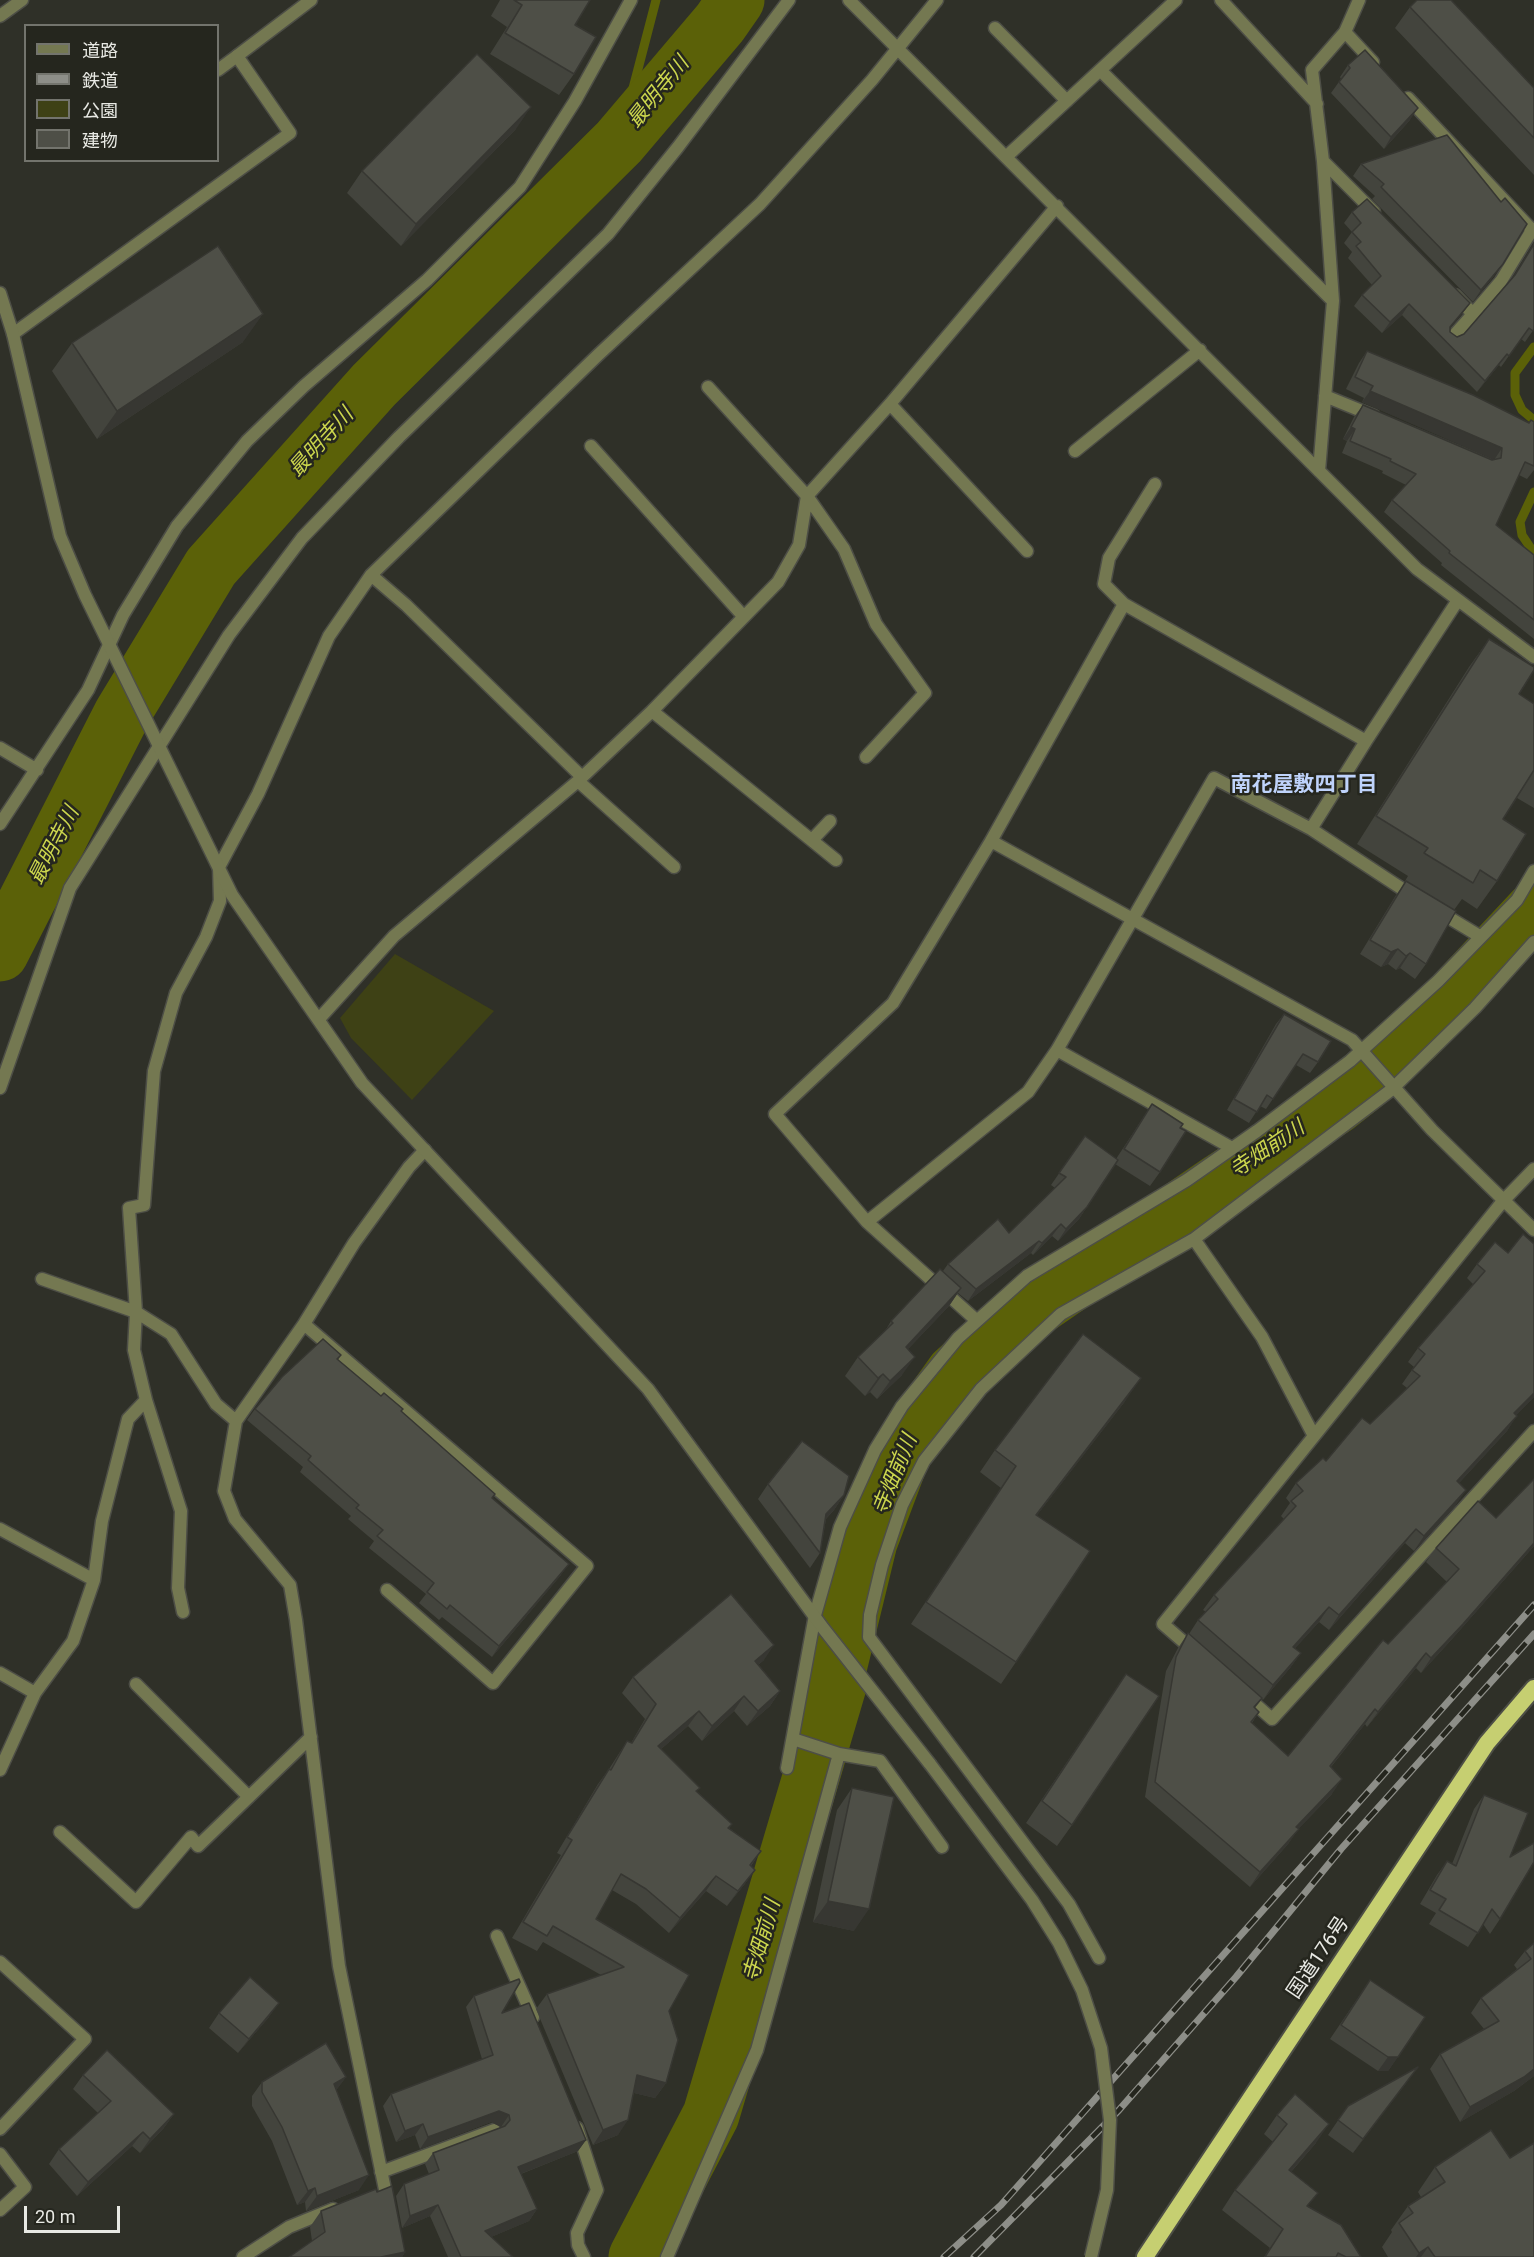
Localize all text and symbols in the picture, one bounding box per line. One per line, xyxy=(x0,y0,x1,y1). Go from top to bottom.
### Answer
legend xyxy=(24,24,219,162)
text: 道路 xyxy=(82,40,118,61)
water label: 最明寺川 xyxy=(623,52,695,134)
text: 鉄道 xyxy=(82,70,118,91)
text: 公園 xyxy=(82,100,118,121)
text: 建物 xyxy=(82,130,118,151)
water label: 最明寺川 xyxy=(285,403,359,483)
district label: 南花屋敷四丁目 xyxy=(1231,773,1377,799)
water label: 最明寺川 xyxy=(25,803,85,889)
water label: 寺畑前川 xyxy=(1226,1116,1310,1184)
water label: 寺畑前川 xyxy=(869,1431,923,1519)
water label: 寺畑前川 xyxy=(739,1897,787,1985)
street label: 国道176号 xyxy=(1283,1912,1355,2004)
scale bar xyxy=(27,2194,123,2232)
text: 20 m xyxy=(35,2206,75,2227)

